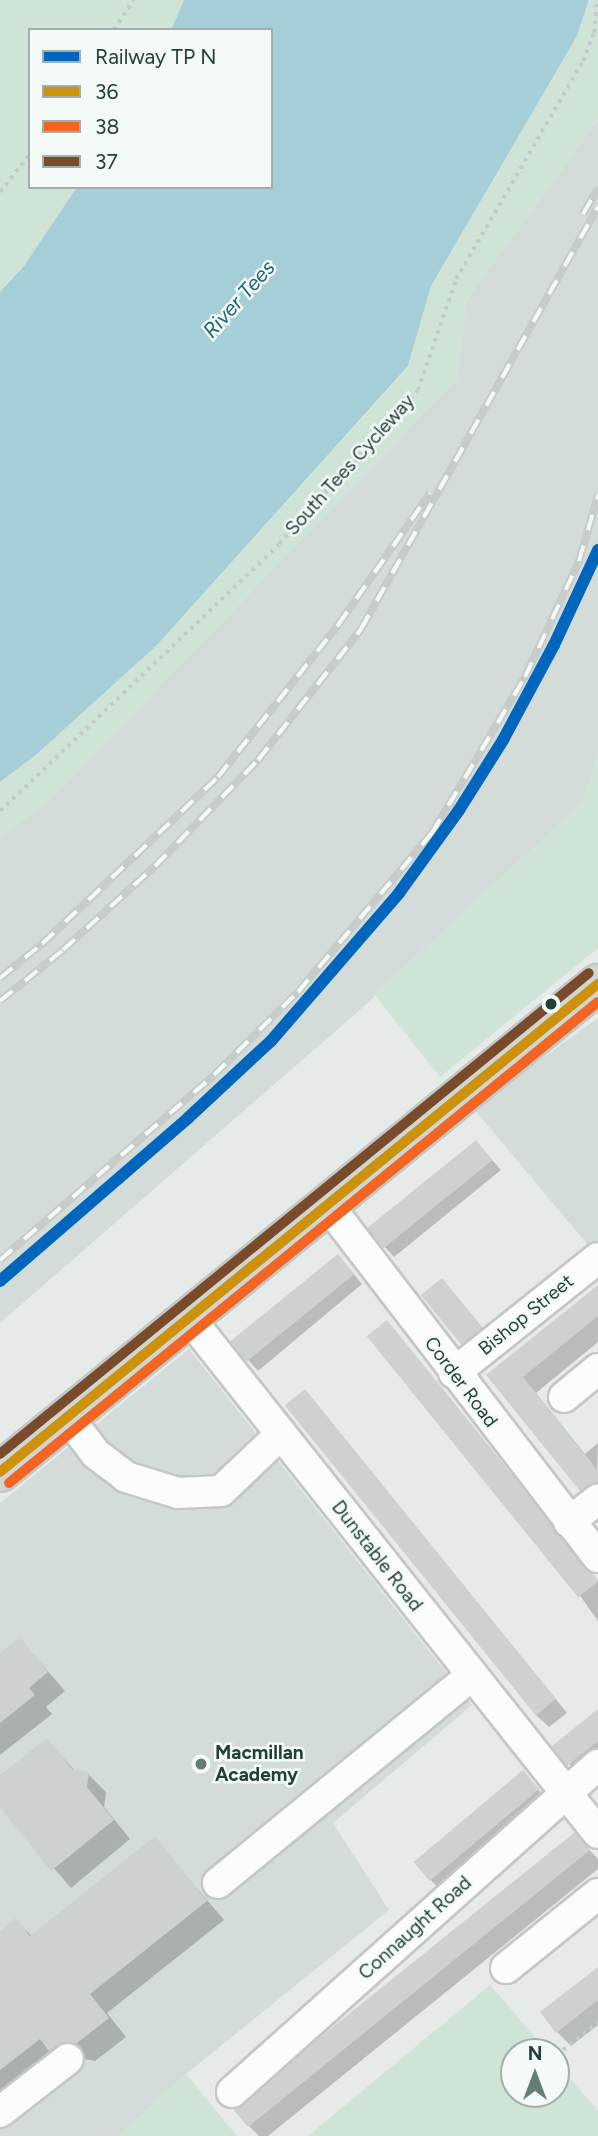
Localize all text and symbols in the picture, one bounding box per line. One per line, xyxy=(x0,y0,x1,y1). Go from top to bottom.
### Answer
legend xyxy=(28,28,273,189)
text: Railway TP N xyxy=(95,44,217,69)
text: 36 xyxy=(95,79,118,104)
text: 38 xyxy=(95,114,119,139)
text: 37 xyxy=(95,149,118,174)
water label: River Tees xyxy=(198,255,280,343)
street label: South Tees Cycleway xyxy=(281,390,419,540)
unlabelled marker xyxy=(544,997,558,1011)
street label: Bishop Street xyxy=(474,1270,578,1360)
street label: Corder Road xyxy=(420,1332,502,1432)
street label: Dunstable Road xyxy=(327,1496,427,1616)
place label: Macmillan Academy xyxy=(215,1742,304,1786)
marker: Macmillan Academy xyxy=(193,1756,209,1772)
street label: Connaught Road xyxy=(354,1871,476,1985)
north arrow xyxy=(500,2038,570,2108)
text: N xyxy=(528,2042,542,2065)

